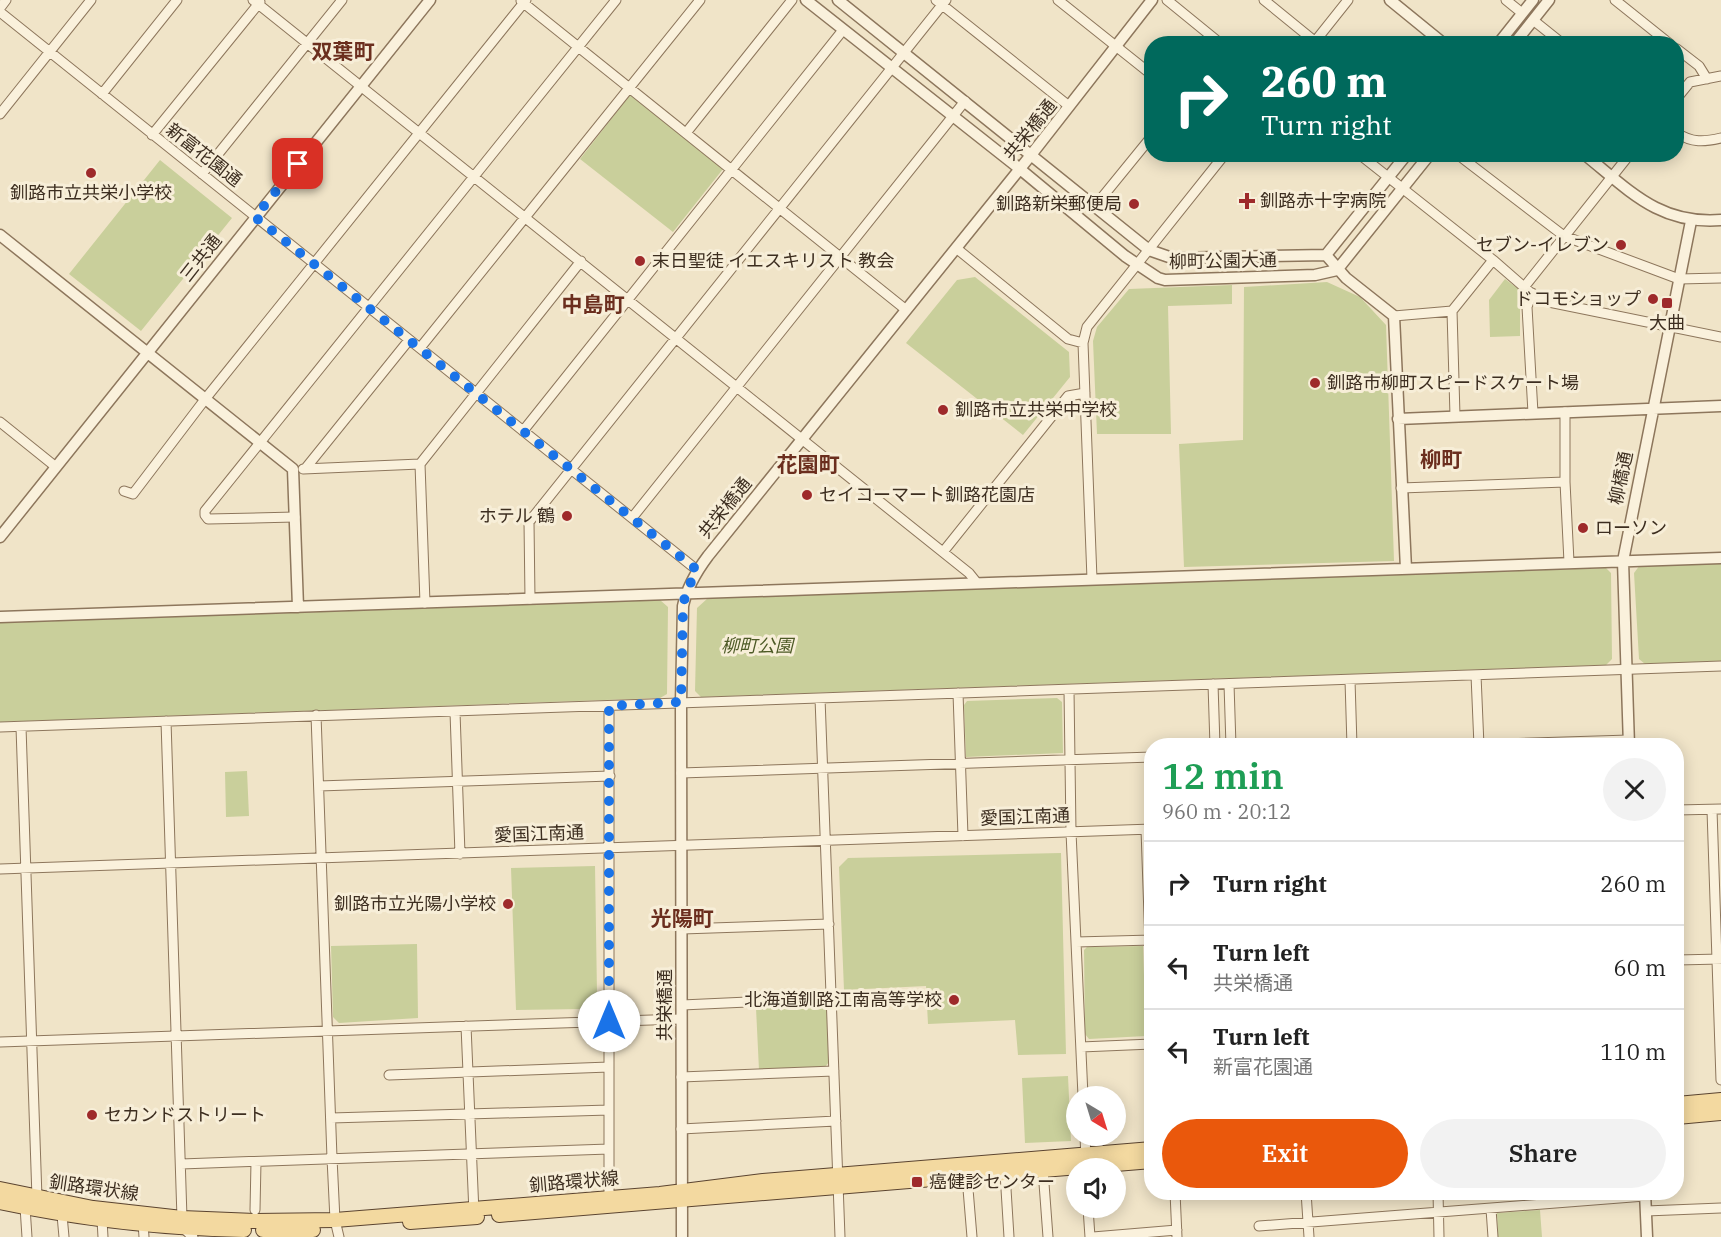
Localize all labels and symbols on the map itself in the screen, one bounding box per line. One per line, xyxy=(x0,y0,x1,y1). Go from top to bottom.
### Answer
district label: 双葉町 xyxy=(312,37,375,65)
street label: 共栄橋通 xyxy=(998,94,1061,165)
street label: 新富花園通 xyxy=(162,118,247,191)
pin xyxy=(272,138,323,189)
marker: 釧路市立共栄小学校 xyxy=(84,166,98,180)
place label: 釧路市立共栄小学校 xyxy=(10,181,172,204)
place label: 釧路赤十字病院 xyxy=(1260,189,1386,212)
place label: 釧路新栄郵便局 xyxy=(996,192,1122,215)
marker: 釧路赤十字病院 xyxy=(1238,192,1256,210)
marker: 釧路新栄郵便局 xyxy=(1127,197,1141,211)
street label: 三共通 xyxy=(175,229,226,286)
place label: セブン-イレブン xyxy=(1476,233,1609,256)
marker: セブン-イレブン xyxy=(1614,238,1628,252)
street label: 柳町公園大通 xyxy=(1169,248,1277,273)
place label: 末日聖徒 イエスキリスト 教会 xyxy=(652,249,894,272)
marker: 末日聖徒 イエスキリスト 教会 xyxy=(633,254,647,268)
place label: ドコモショップ xyxy=(1515,287,1641,310)
district label: 中島町 xyxy=(562,290,625,318)
marker: ドコモショップ xyxy=(1646,292,1660,306)
marker: 大曲 xyxy=(1660,296,1674,310)
place label: 大曲 xyxy=(1649,311,1685,334)
place label: 釧路市柳町スピードスケート場 xyxy=(1327,371,1579,394)
marker: 釧路市柳町スピードスケート場 xyxy=(1308,376,1322,390)
place label: 釧路市立共栄中学校 xyxy=(955,398,1117,421)
marker: 釧路市立共栄中学校 xyxy=(936,403,950,417)
district label: 柳町 xyxy=(1420,445,1462,473)
street label: 柳橋通 xyxy=(1604,449,1637,507)
district label: 花園町 xyxy=(777,450,840,478)
street label: 共栄橋通 xyxy=(693,472,756,543)
place label: セイコーマート釧路花園店 xyxy=(819,483,1035,506)
marker: セイコーマート釧路花園店 xyxy=(800,488,814,502)
place label: ホテル 鶴 xyxy=(479,504,555,527)
marker: ホテル 鶴 xyxy=(560,509,574,523)
place label: ローソン xyxy=(1595,516,1667,539)
marker: ローソン xyxy=(1576,521,1590,535)
park label: 柳町公園 xyxy=(721,634,796,657)
street label: 愛国江南通 xyxy=(980,803,1070,830)
street label: 愛国江南通 xyxy=(494,820,584,847)
place label: 釧路市立光陽小学校 xyxy=(334,892,496,915)
marker: 釧路市立光陽小学校 xyxy=(501,897,515,911)
district label: 光陽町 xyxy=(651,904,714,932)
street label: 共栄橋通 xyxy=(653,969,676,1041)
place label: 北海道釧路江南高等学校 xyxy=(744,988,942,1011)
position arrow xyxy=(577,989,641,1053)
marker: 北海道釧路江南高等学校 xyxy=(947,993,961,1007)
north arrow xyxy=(1066,1086,1126,1146)
place label: セカンドストリート xyxy=(104,1103,266,1126)
marker: セカンドストリート xyxy=(85,1108,99,1122)
street label: 釧路環状線 xyxy=(528,1166,620,1197)
street label: 釧路環状線 xyxy=(48,1170,140,1205)
place label: 癌健診センター xyxy=(929,1170,1055,1193)
marker: 癌健診センター xyxy=(910,1175,924,1189)

